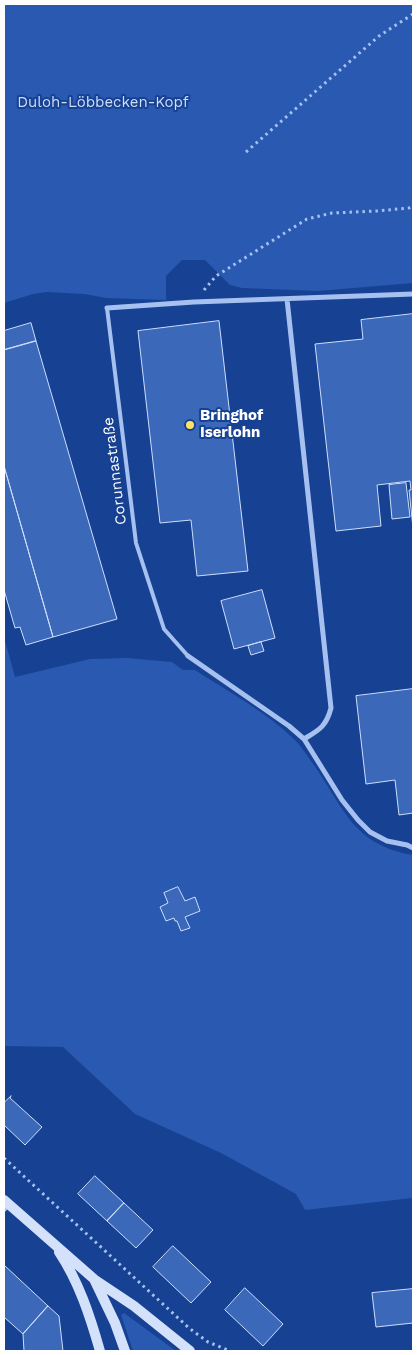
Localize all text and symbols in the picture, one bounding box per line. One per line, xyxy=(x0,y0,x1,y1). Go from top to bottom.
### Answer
park label: Duloh-Löbbecken-Kopf xyxy=(17,94,189,112)
place label: Bringhof Iserlohn xyxy=(200,407,263,442)
street label: Corunnastraße xyxy=(99,416,131,526)
marker: Bringhof Iserlohn xyxy=(184,419,196,431)

